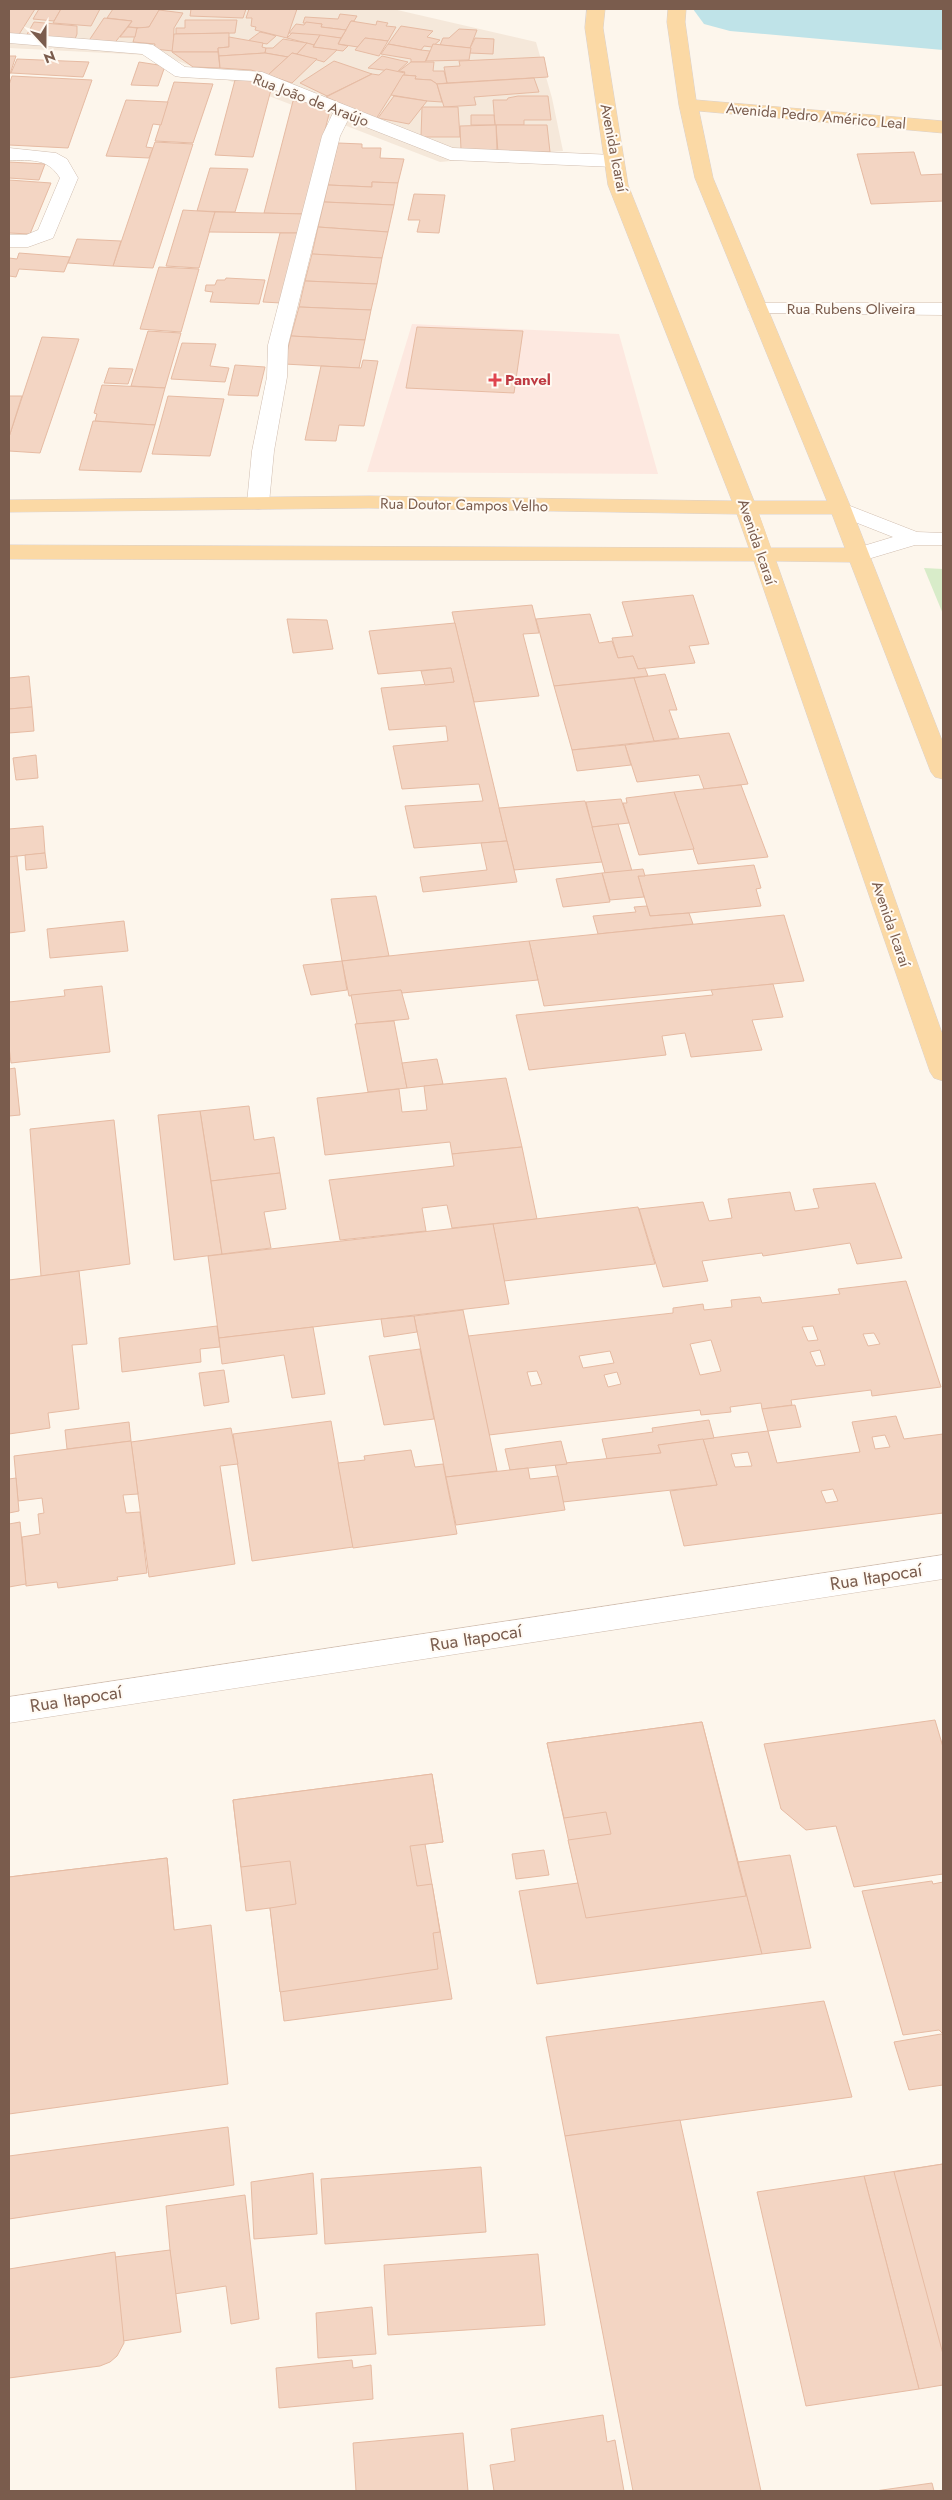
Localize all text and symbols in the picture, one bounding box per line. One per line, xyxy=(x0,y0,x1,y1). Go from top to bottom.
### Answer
north arrow xyxy=(20,20,70,70)
text: N xyxy=(41,46,58,68)
street label: Rua João de Araújo xyxy=(250,68,372,132)
street label: Avenida Pedro Américo Leal xyxy=(725,97,907,135)
street label: Avenida Icaraí xyxy=(595,102,634,195)
street label: Rua Rubens Oliveira xyxy=(787,298,915,320)
place label: Panvel xyxy=(505,369,551,391)
marker: Panvel xyxy=(489,374,501,386)
street label: Rua Doutor Campos Velho xyxy=(380,493,548,517)
street label: Avenida Icaraí xyxy=(732,496,782,589)
street label: Avenida Icaraí xyxy=(866,878,916,971)
street label: Rua Itapocaí xyxy=(828,1557,925,1597)
street label: Rua Itapocaí xyxy=(428,1618,525,1658)
street label: Rua Itapocaí xyxy=(28,1679,125,1719)

